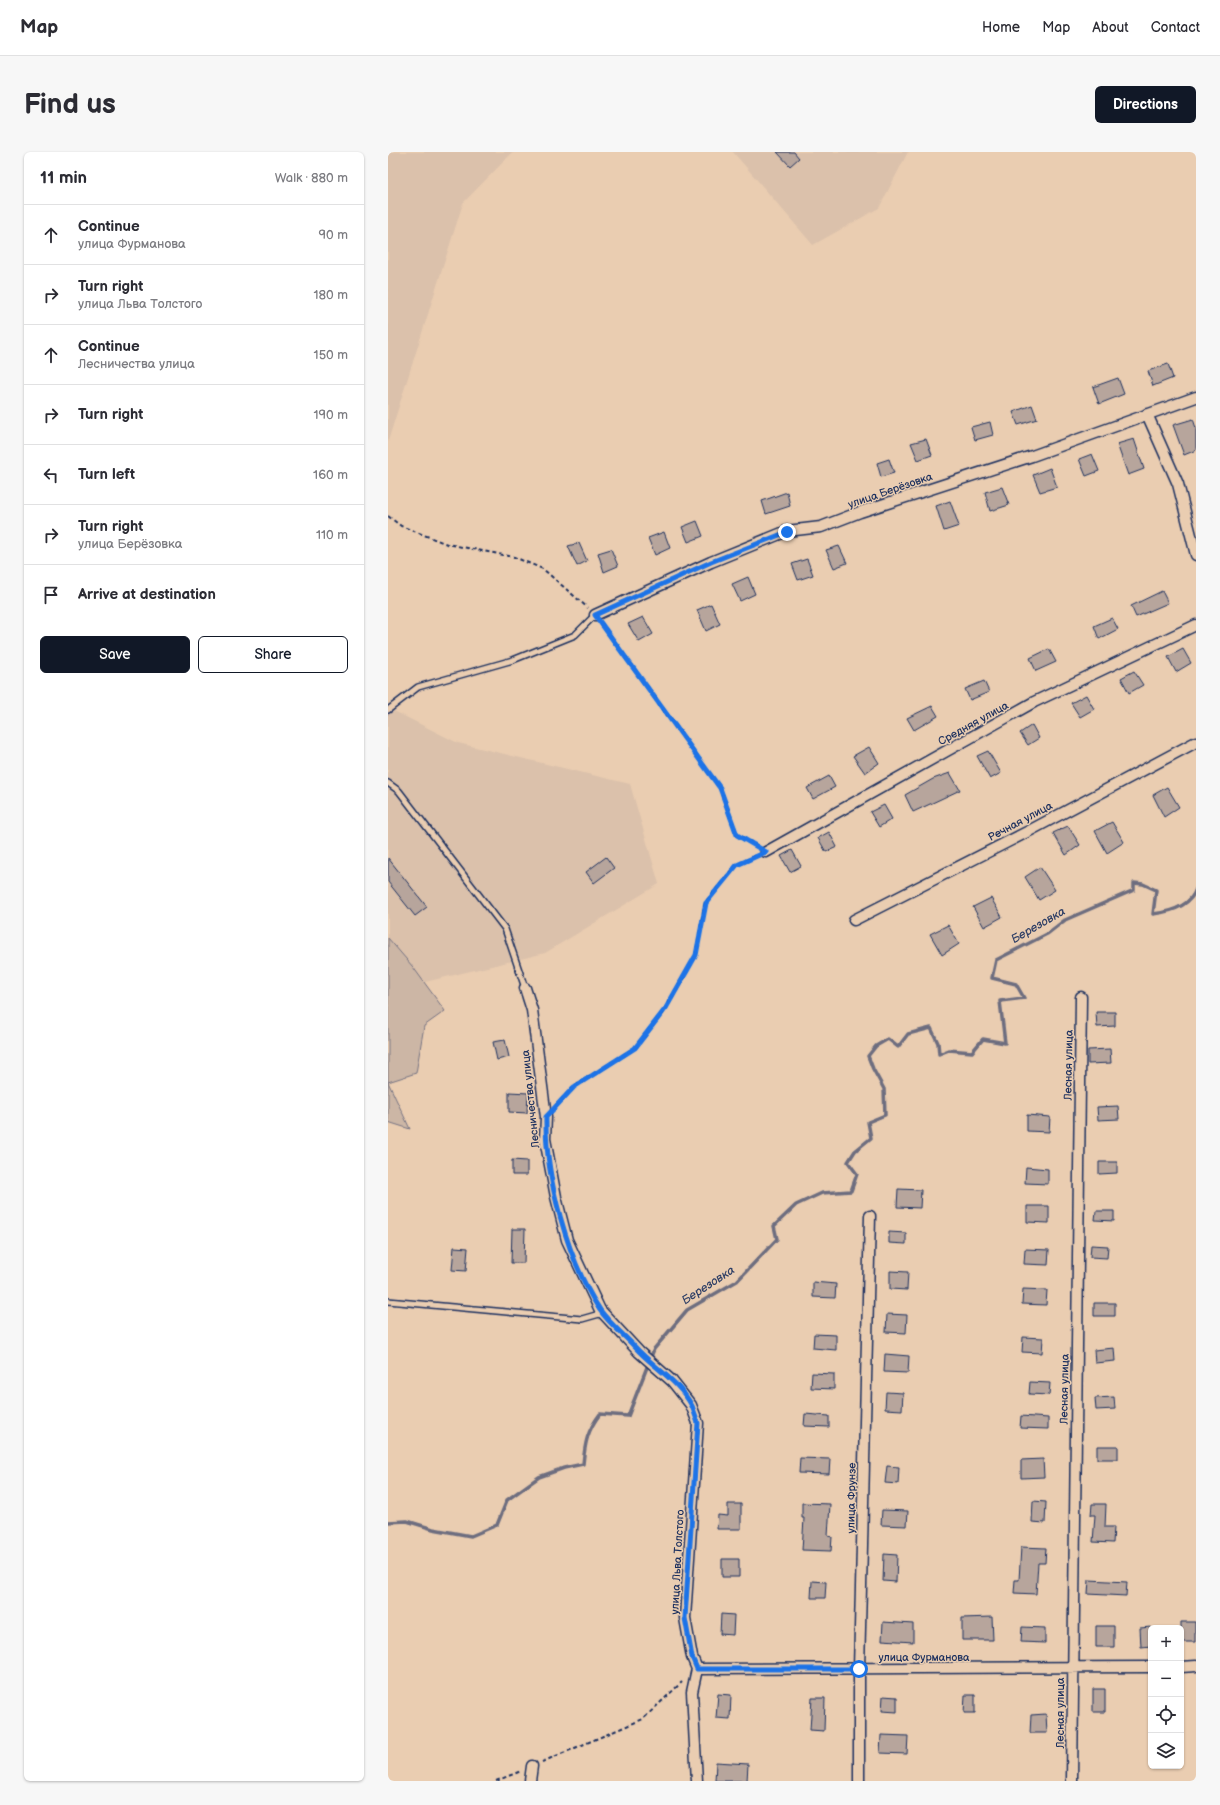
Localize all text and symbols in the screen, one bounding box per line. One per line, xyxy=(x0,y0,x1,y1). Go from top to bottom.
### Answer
text: Map xyxy=(20,16,58,39)
text: Home xyxy=(982,19,1020,36)
text: Map xyxy=(1042,19,1070,36)
text: About xyxy=(1092,19,1129,36)
text: Contact xyxy=(1151,19,1200,36)
button: Directions xyxy=(1095,86,1196,123)
text: Find us xyxy=(24,88,116,121)
text: 11 min xyxy=(40,168,87,188)
text: Walk · 880 m xyxy=(275,170,348,186)
text: Continue xyxy=(78,217,140,236)
icon: ahead xyxy=(40,224,62,246)
text: 90 m xyxy=(319,227,348,243)
text: улица Фурманова xyxy=(78,236,186,252)
text: Turn right xyxy=(78,277,143,296)
icon: right xyxy=(40,284,62,306)
text: 180 m xyxy=(313,287,348,303)
text: улица Льва Толстого xyxy=(78,296,202,312)
text: Continue xyxy=(78,337,140,356)
icon: ahead xyxy=(40,344,62,366)
text: 150 m xyxy=(314,347,348,363)
text: Лесничества улица xyxy=(78,356,195,372)
icon: right xyxy=(40,404,62,426)
text: Turn right xyxy=(78,405,143,424)
text: 190 m xyxy=(314,407,348,423)
icon: left xyxy=(40,464,62,486)
text: Turn left xyxy=(78,465,135,484)
text: 160 m xyxy=(313,467,348,483)
street label: улица Берёзовка xyxy=(846,470,935,511)
text: Turn right xyxy=(78,517,143,536)
route end xyxy=(778,523,796,541)
icon: right xyxy=(40,524,62,546)
text: 110 m xyxy=(316,527,348,543)
text: улица Берёзовка xyxy=(78,536,182,552)
icon: arrive xyxy=(40,584,62,606)
text: Arrive at destination xyxy=(78,585,216,604)
button: Save xyxy=(40,636,190,673)
button: Share xyxy=(198,636,348,673)
street label: Средняя улица xyxy=(936,699,1011,748)
street label: Речная улица xyxy=(986,799,1055,844)
water label: Березовка xyxy=(1008,904,1068,947)
street label: Лесная улица xyxy=(1061,1029,1076,1101)
street label: Лесничества улица xyxy=(519,1049,542,1150)
water label: Березовка xyxy=(679,1263,738,1308)
street label: Лесная улица xyxy=(1057,1353,1072,1425)
street label: улица Фрунзе xyxy=(844,1462,859,1534)
street label: улица Льва Толстого xyxy=(668,1509,687,1615)
map controls xyxy=(1148,1625,1184,1769)
button: + xyxy=(1148,1625,1184,1661)
street label: улица Фурманова xyxy=(878,1651,970,1664)
route start xyxy=(850,1660,868,1678)
button: − xyxy=(1148,1661,1184,1697)
street label: Лесная улица xyxy=(1054,1677,1067,1749)
button: locate xyxy=(1148,1697,1184,1733)
button: layers xyxy=(1148,1733,1184,1769)

